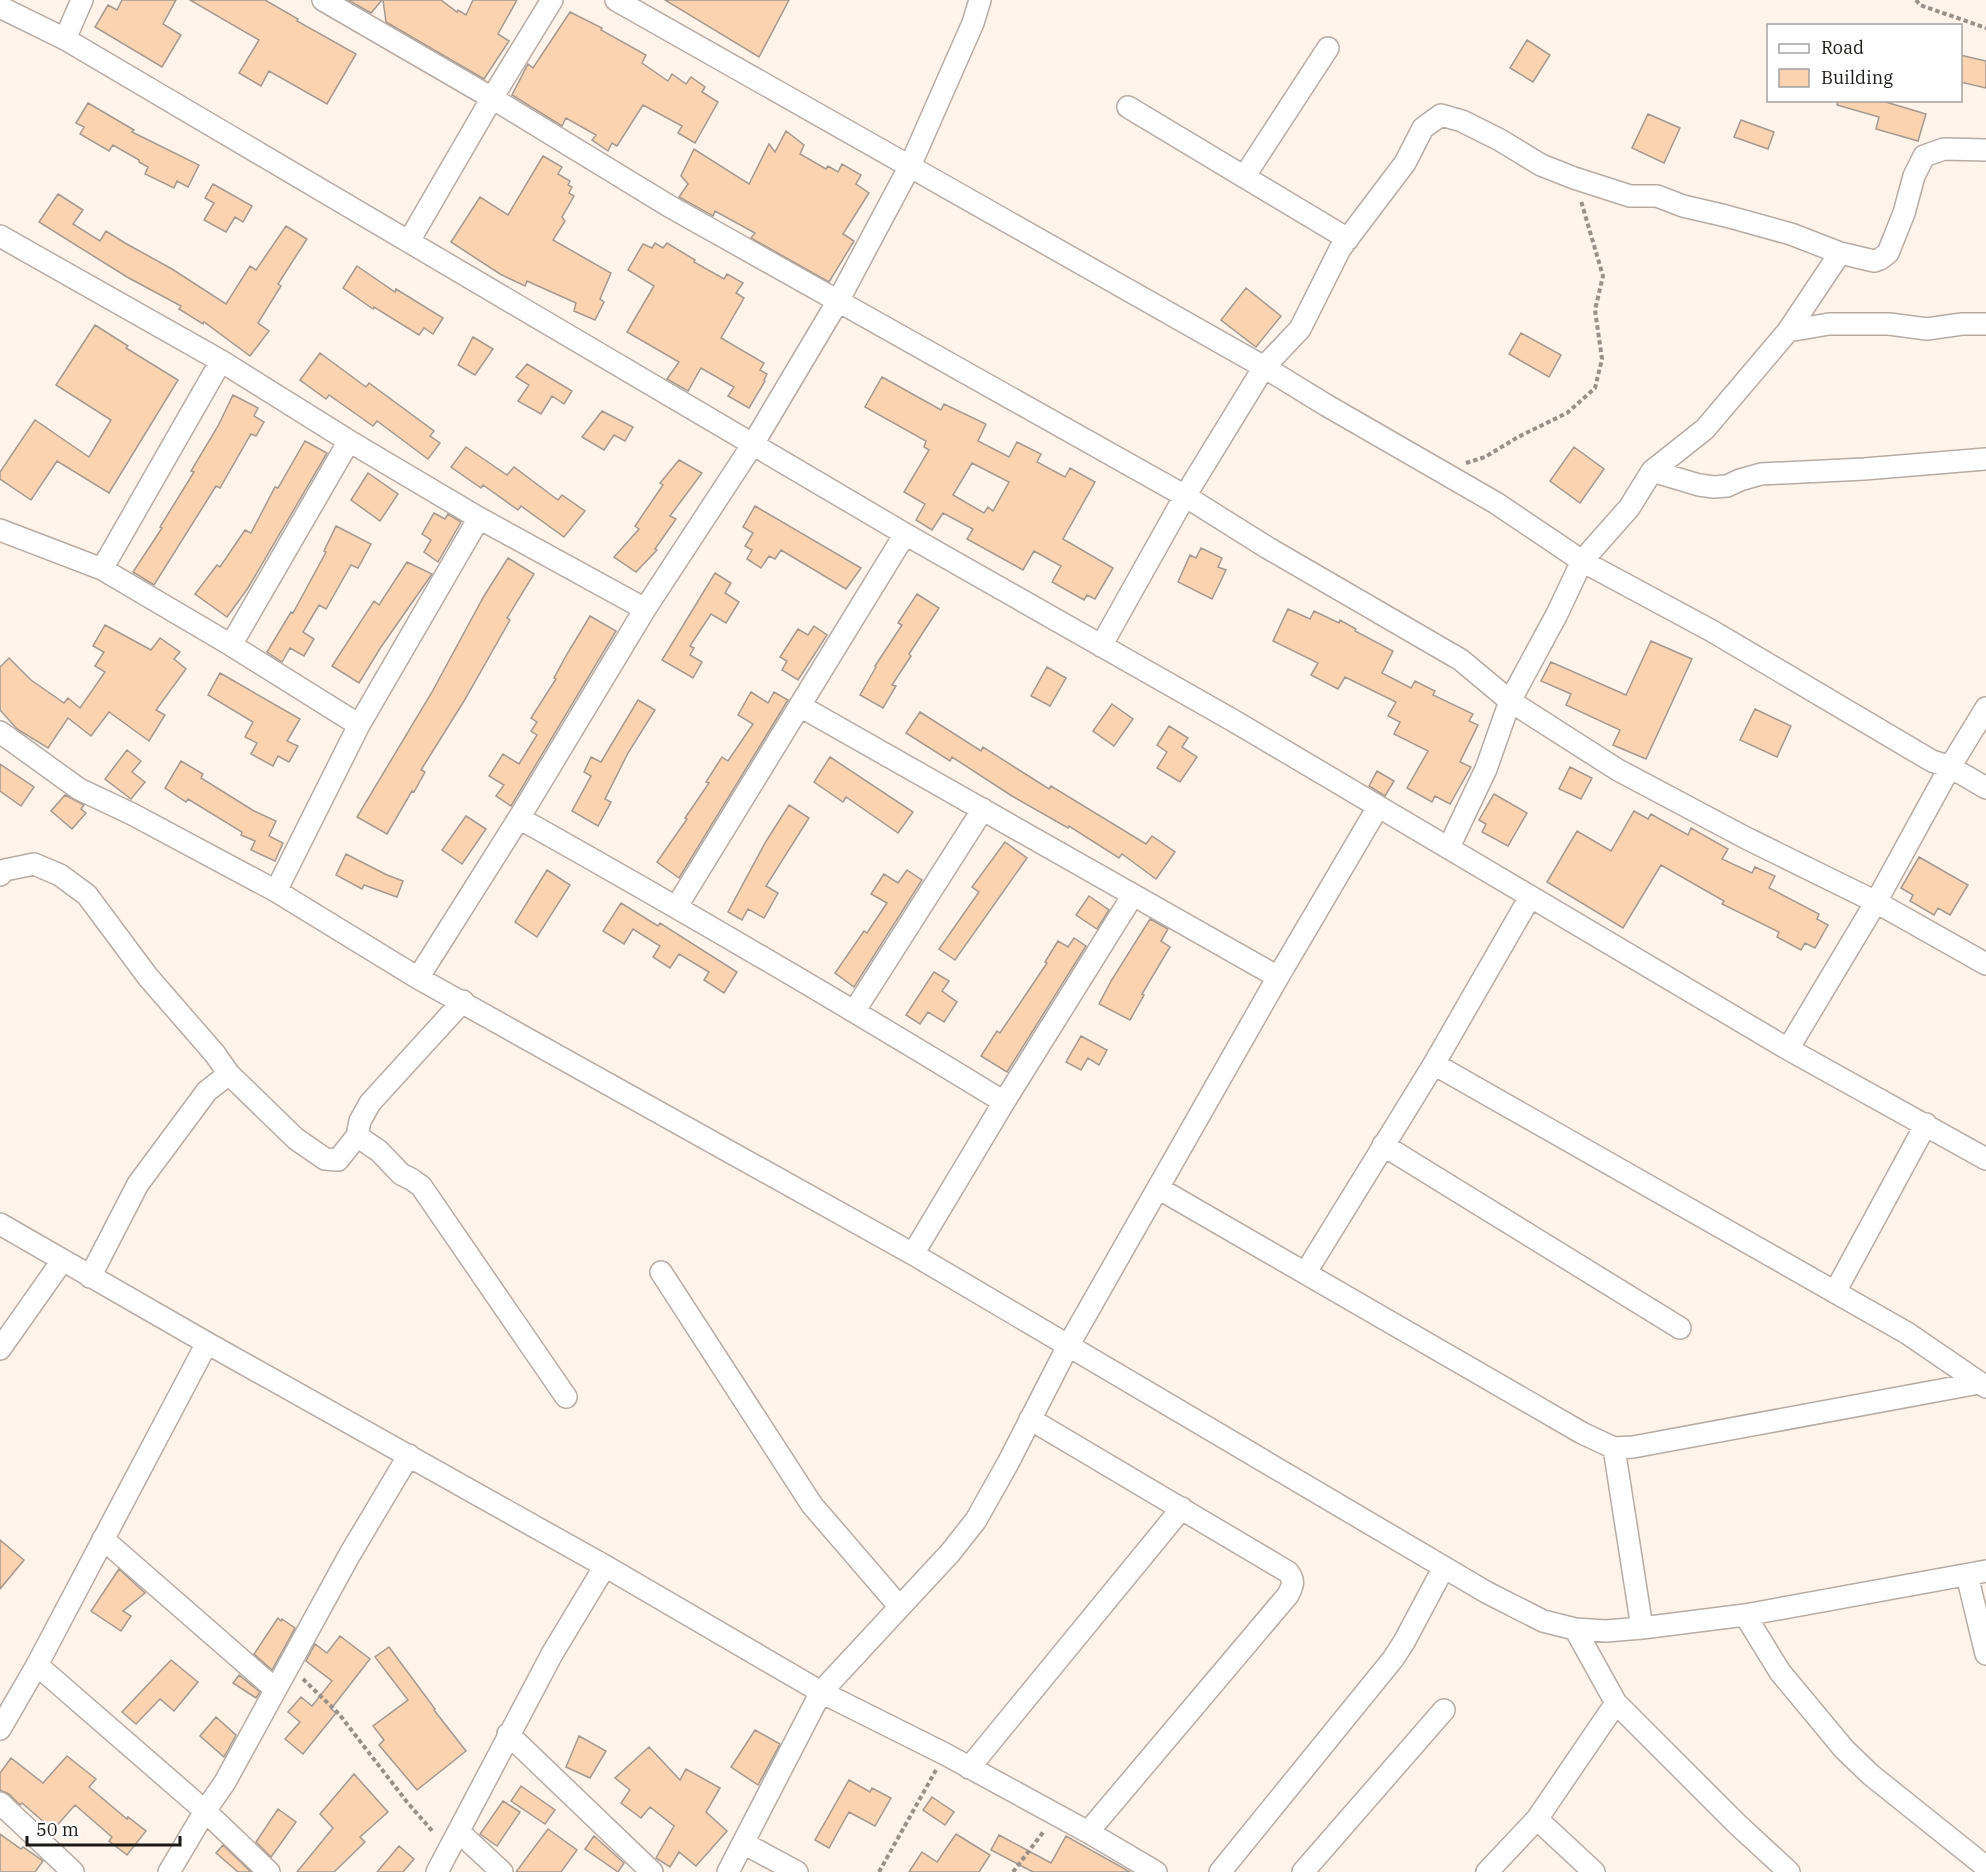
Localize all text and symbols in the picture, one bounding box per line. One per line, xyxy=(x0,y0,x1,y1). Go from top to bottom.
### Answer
legend xyxy=(1767,24,1962,102)
text: Road xyxy=(1821,36,1864,59)
text: Building xyxy=(1821,66,1893,89)
scale bar xyxy=(27,1809,180,1847)
text: 50 m xyxy=(36,1818,79,1841)

